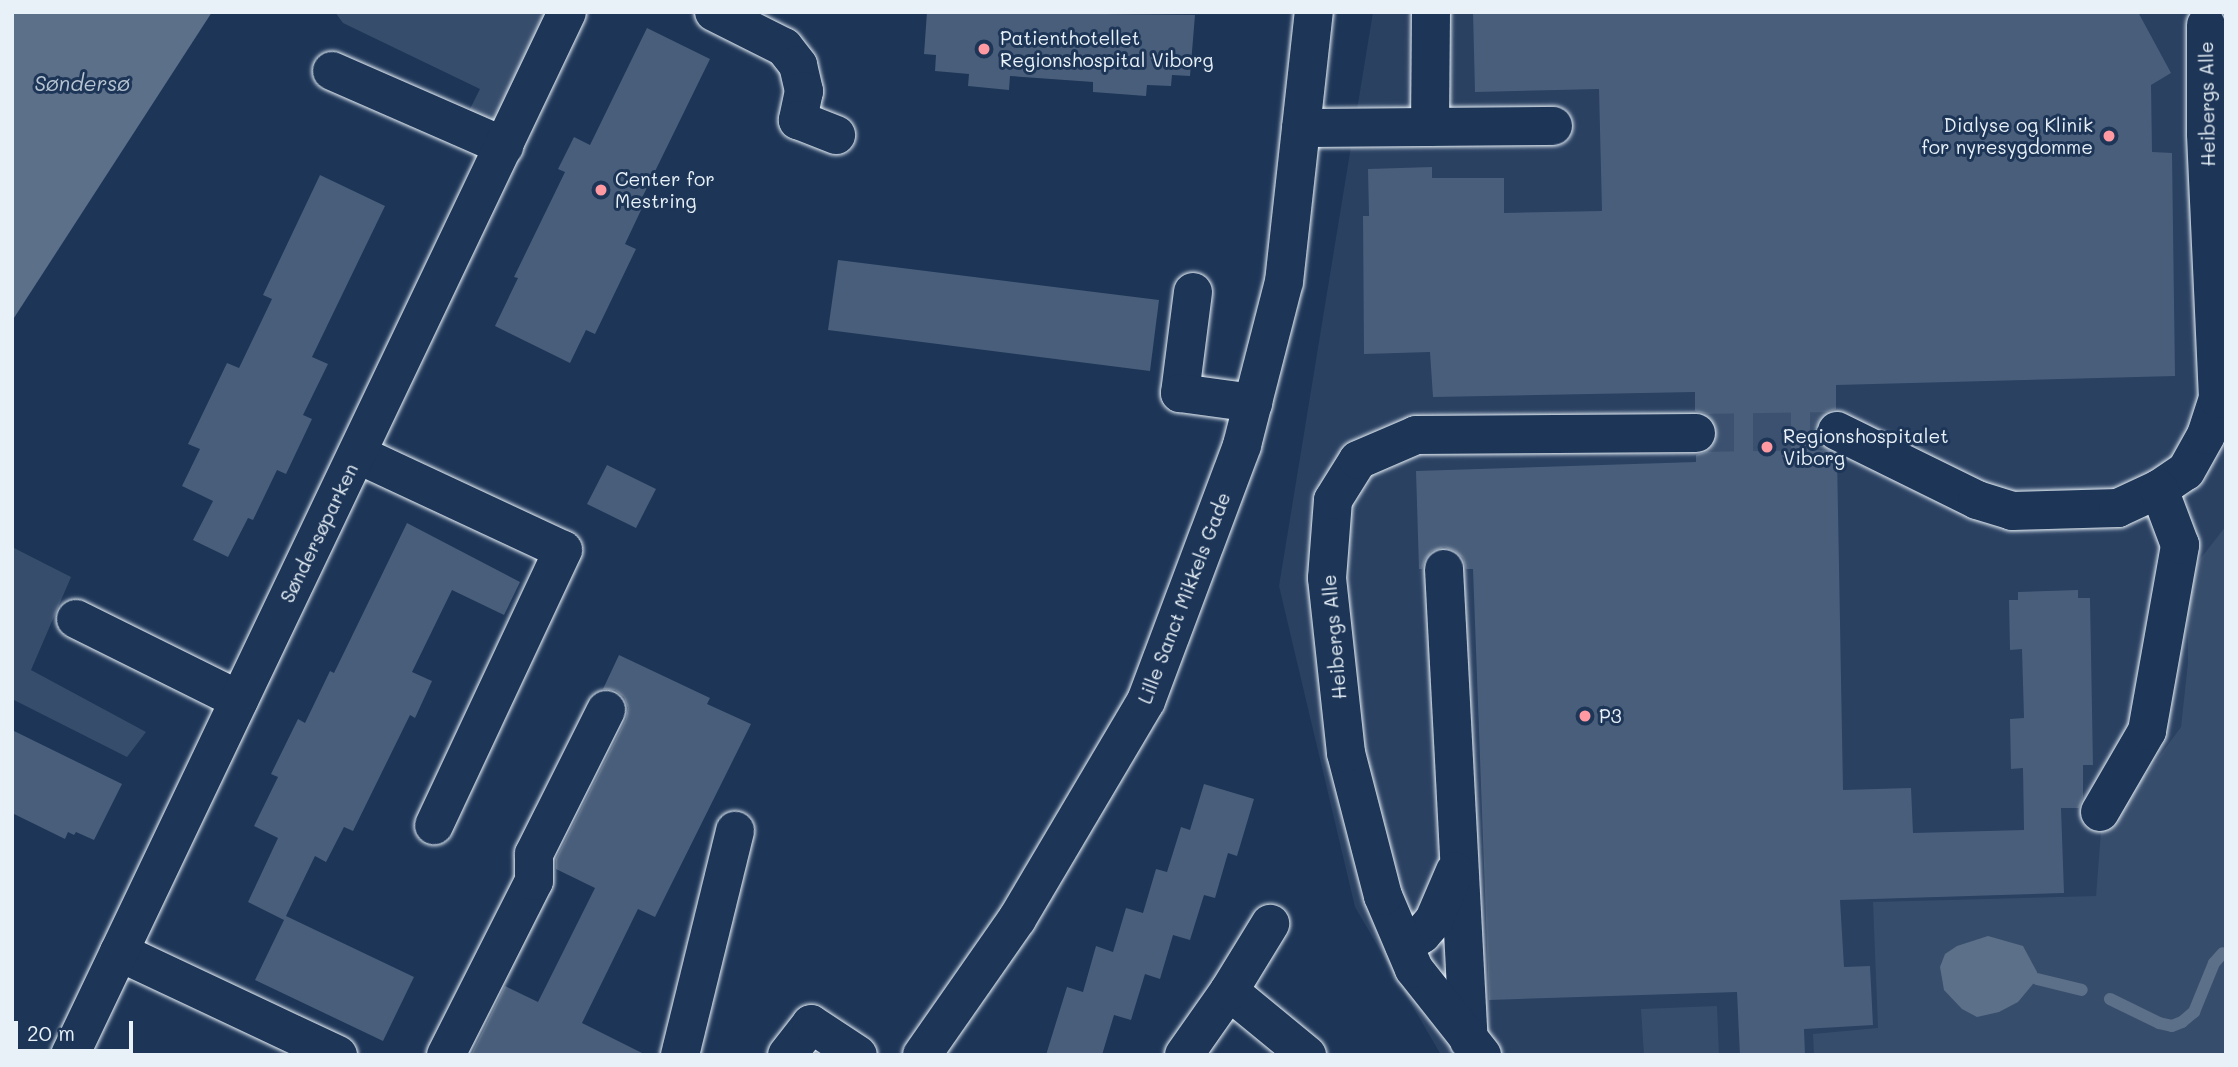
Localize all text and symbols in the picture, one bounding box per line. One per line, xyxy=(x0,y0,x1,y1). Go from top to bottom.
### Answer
place label: Patienthotellet Regionshospital Viborg xyxy=(1000,27,1214,71)
marker: Patienthotellet Regionshospital Viborg xyxy=(974,39,994,59)
street label: Heibergs Alle xyxy=(2195,41,2219,167)
water label: Søndersø xyxy=(34,70,130,96)
place label: Dialyse og Klinik for nyresygdomme xyxy=(1921,114,2093,158)
marker: Dialyse og Klinik for nyresygdomme xyxy=(2099,126,2119,146)
place label: Center for Mestring xyxy=(615,168,715,212)
marker: Center for Mestring xyxy=(593,182,609,198)
place label: Regionshospitalet Viborg xyxy=(1783,425,1949,469)
marker: Regionshospitalet Viborg xyxy=(1757,437,1777,457)
street label: Søndersøparken xyxy=(275,460,363,606)
street label: Lille Sanct Mikkels Gade xyxy=(1133,489,1235,707)
street label: Heibergs Alle xyxy=(1317,574,1351,700)
place label: P3 xyxy=(1599,705,1622,727)
marker: P3 xyxy=(1577,708,1593,724)
scale bar xyxy=(18,1007,136,1052)
text: 20 m xyxy=(27,1019,75,1046)

